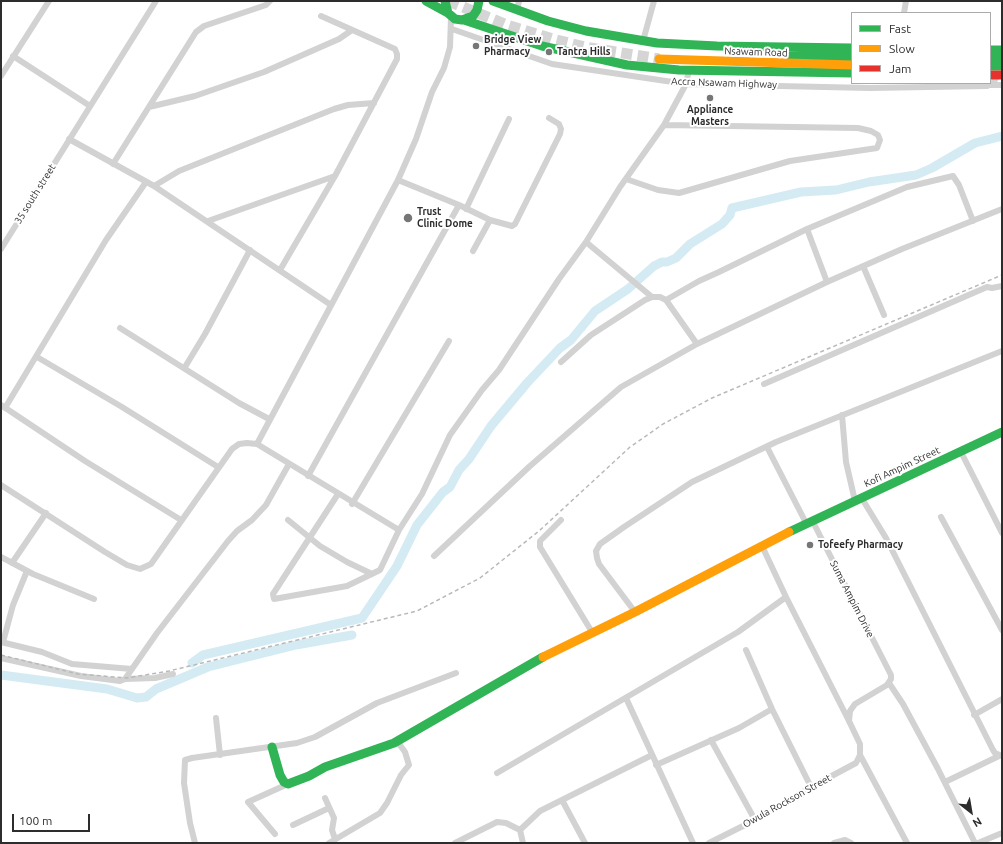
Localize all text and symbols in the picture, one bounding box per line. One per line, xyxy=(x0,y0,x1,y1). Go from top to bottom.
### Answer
legend xyxy=(851,12,991,84)
text: Fast xyxy=(889,22,911,35)
place label: Bridge View Pharmacy xyxy=(484,34,541,58)
marker: Bridge View Pharmacy xyxy=(471,41,481,51)
text: Slow xyxy=(889,42,915,55)
street label: Nsawam Road xyxy=(724,45,788,59)
place label: Tantra Hills xyxy=(557,46,611,58)
marker: Tantra Hills xyxy=(544,47,554,57)
text: Jam xyxy=(889,62,911,75)
street label: Accra Nsawam Highway xyxy=(671,75,777,91)
marker: Appliance Masters xyxy=(705,93,715,103)
place label: Appliance Masters xyxy=(687,104,733,128)
street label: 35 south street xyxy=(12,162,58,226)
place label: Trust Clinic Dome xyxy=(417,206,473,230)
marker: Trust Clinic Dome xyxy=(402,212,414,224)
street label: Kofi Ampim Street xyxy=(862,444,942,490)
place label: Tofeefy Pharmacy xyxy=(818,539,903,551)
marker: Tofeefy Pharmacy xyxy=(805,540,815,550)
street label: Suma Ampim Drive xyxy=(827,558,877,640)
street label: Owula Rockson Street xyxy=(741,772,833,830)
north arrow xyxy=(951,792,991,832)
scale bar xyxy=(14,806,92,832)
text: 100 m xyxy=(19,814,52,827)
text: N xyxy=(971,815,984,830)

